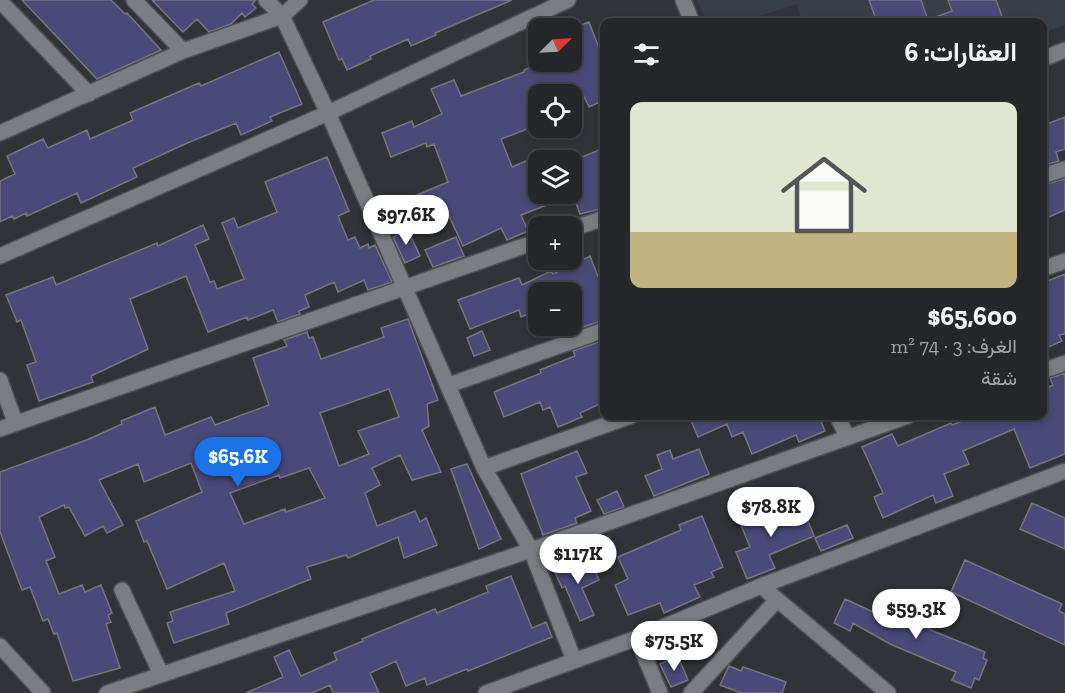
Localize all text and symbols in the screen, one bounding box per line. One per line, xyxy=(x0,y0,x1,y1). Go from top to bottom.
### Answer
north arrow xyxy=(528,18,582,72)
map controls xyxy=(528,18,582,336)
text: العقارات: 6 xyxy=(905,36,1017,68)
icon: filters xyxy=(630,38,663,71)
button: locate xyxy=(528,84,582,138)
icon: home xyxy=(770,141,878,249)
button: layers xyxy=(528,150,582,204)
pin: $97.6K xyxy=(357,195,455,246)
text: $97.6K xyxy=(377,202,435,226)
button: + xyxy=(528,216,582,270)
button: − xyxy=(528,282,582,336)
text: $65,600 xyxy=(927,300,1017,332)
text: الغرف: 3 · 74 m² xyxy=(891,334,1017,358)
text: شقة xyxy=(981,366,1017,390)
pin: $65.6K xyxy=(189,437,287,488)
text: $65.6K xyxy=(208,444,268,468)
pin: $78.8K xyxy=(722,487,820,538)
text: $78.8K xyxy=(741,494,801,518)
pin: $117K xyxy=(536,534,620,585)
text: $117K xyxy=(554,541,602,565)
pin: $59.3K xyxy=(867,589,965,640)
text: $59.3K xyxy=(886,596,946,620)
pin: $75.5K xyxy=(625,621,723,672)
text: $75.5K xyxy=(645,628,703,652)

